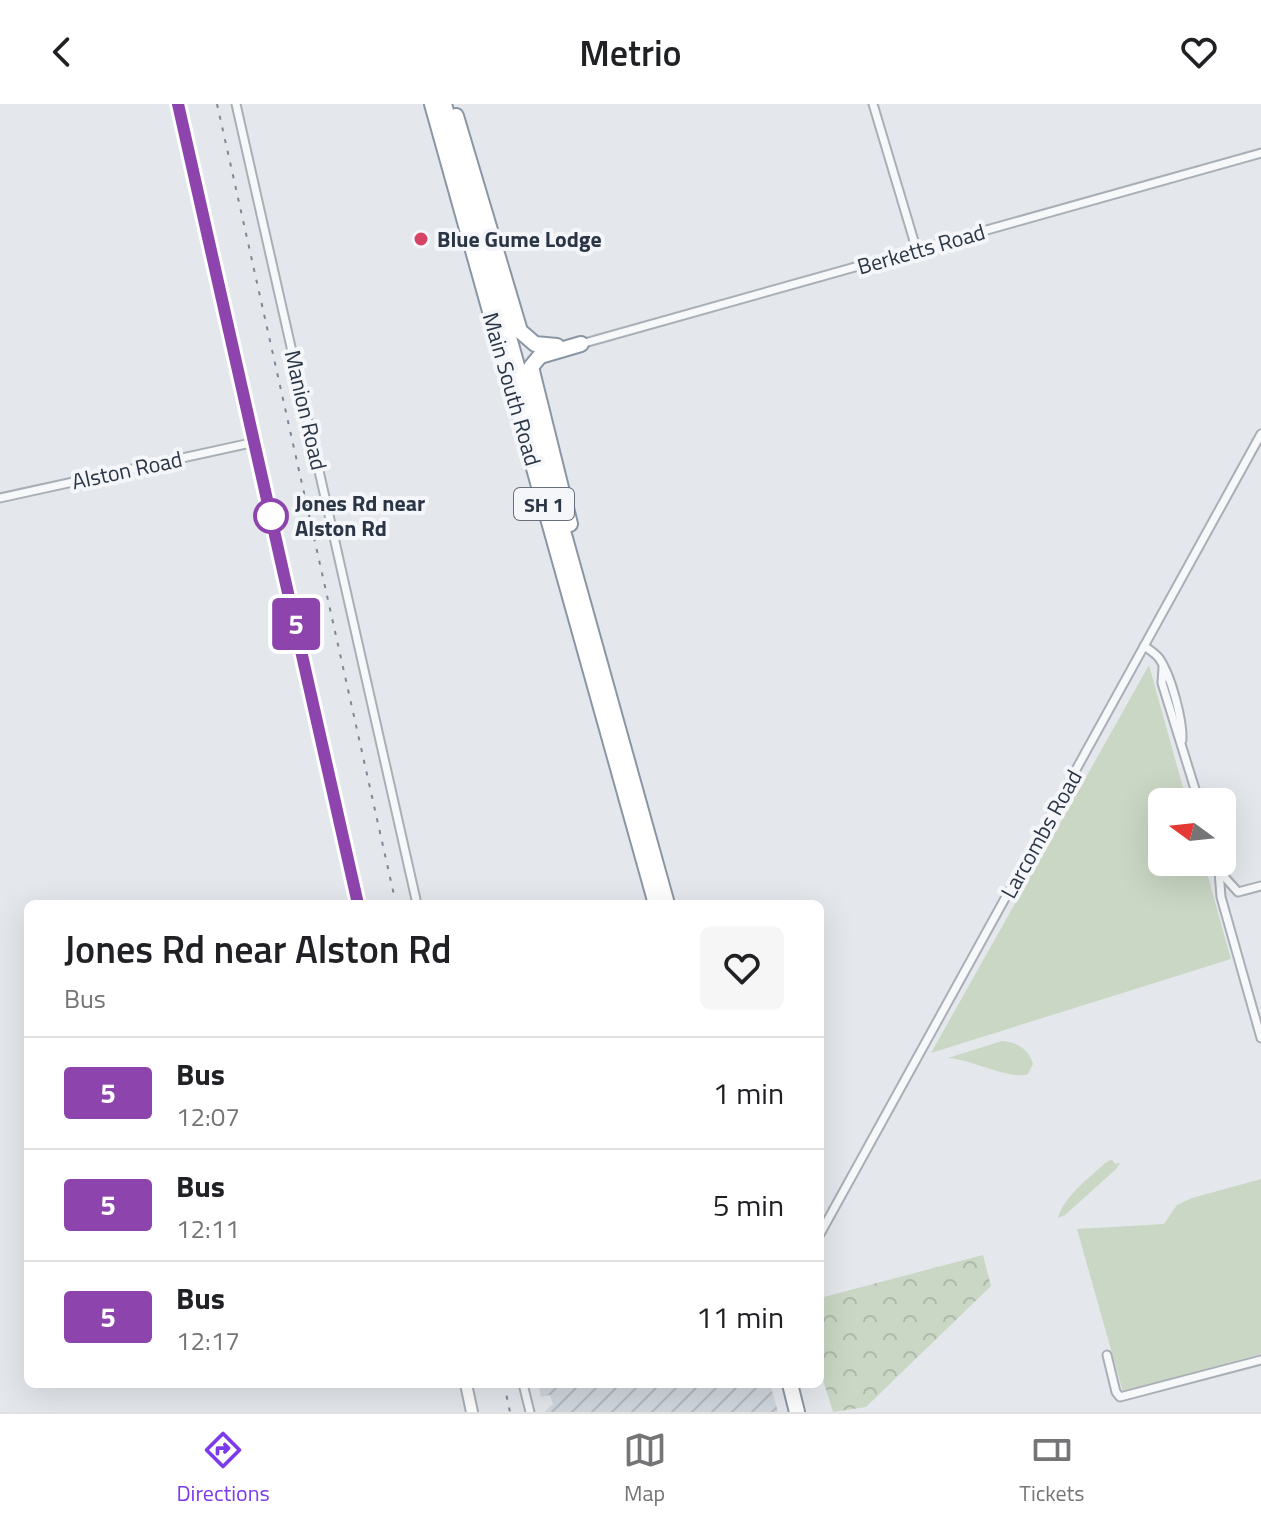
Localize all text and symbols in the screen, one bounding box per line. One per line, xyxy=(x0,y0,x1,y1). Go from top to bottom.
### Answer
text: Metrio xyxy=(579,25,682,80)
icon: back xyxy=(40,30,84,74)
icon: heart xyxy=(1177,30,1221,74)
street label: Berketts Road xyxy=(853,215,989,283)
place label: Blue Gume Lodge xyxy=(437,222,602,256)
marker: Blue Gume Lodge xyxy=(412,230,430,248)
street label: Main South Road xyxy=(474,308,550,470)
street label: Manion Road xyxy=(276,347,336,473)
street label: Alston Road xyxy=(69,442,185,498)
place label: Jones Rd near Alston Rd xyxy=(295,486,425,545)
road number: SH 1 xyxy=(514,488,574,520)
marker: Jones Rd near Alston Rd xyxy=(254,499,288,533)
line badge: 5 xyxy=(270,598,322,650)
text: 5 xyxy=(288,602,304,645)
street label: Larcombs Road xyxy=(992,763,1090,905)
north arrow xyxy=(1148,788,1236,876)
map controls xyxy=(1148,788,1236,876)
text: Jones Rd near Alston Rd xyxy=(64,920,452,978)
button: heart xyxy=(700,926,784,1010)
text: Bus xyxy=(64,979,106,1018)
text: Bus xyxy=(176,1051,225,1097)
text: 1 min xyxy=(713,1070,784,1116)
text: 5 xyxy=(100,1071,116,1114)
text: 12:07 xyxy=(176,1097,240,1136)
text: Bus xyxy=(176,1163,225,1209)
text: 5 min xyxy=(713,1182,784,1228)
text: 5 xyxy=(100,1183,116,1226)
text: 12:11 xyxy=(176,1209,240,1248)
text: Bus xyxy=(176,1275,225,1321)
text: 11 min xyxy=(696,1294,784,1340)
text: 5 xyxy=(100,1295,116,1338)
text: 12:17 xyxy=(176,1321,240,1360)
tab: Directions xyxy=(176,1428,270,1510)
tab: Map xyxy=(623,1428,667,1510)
tab: Tickets xyxy=(1019,1428,1085,1510)

